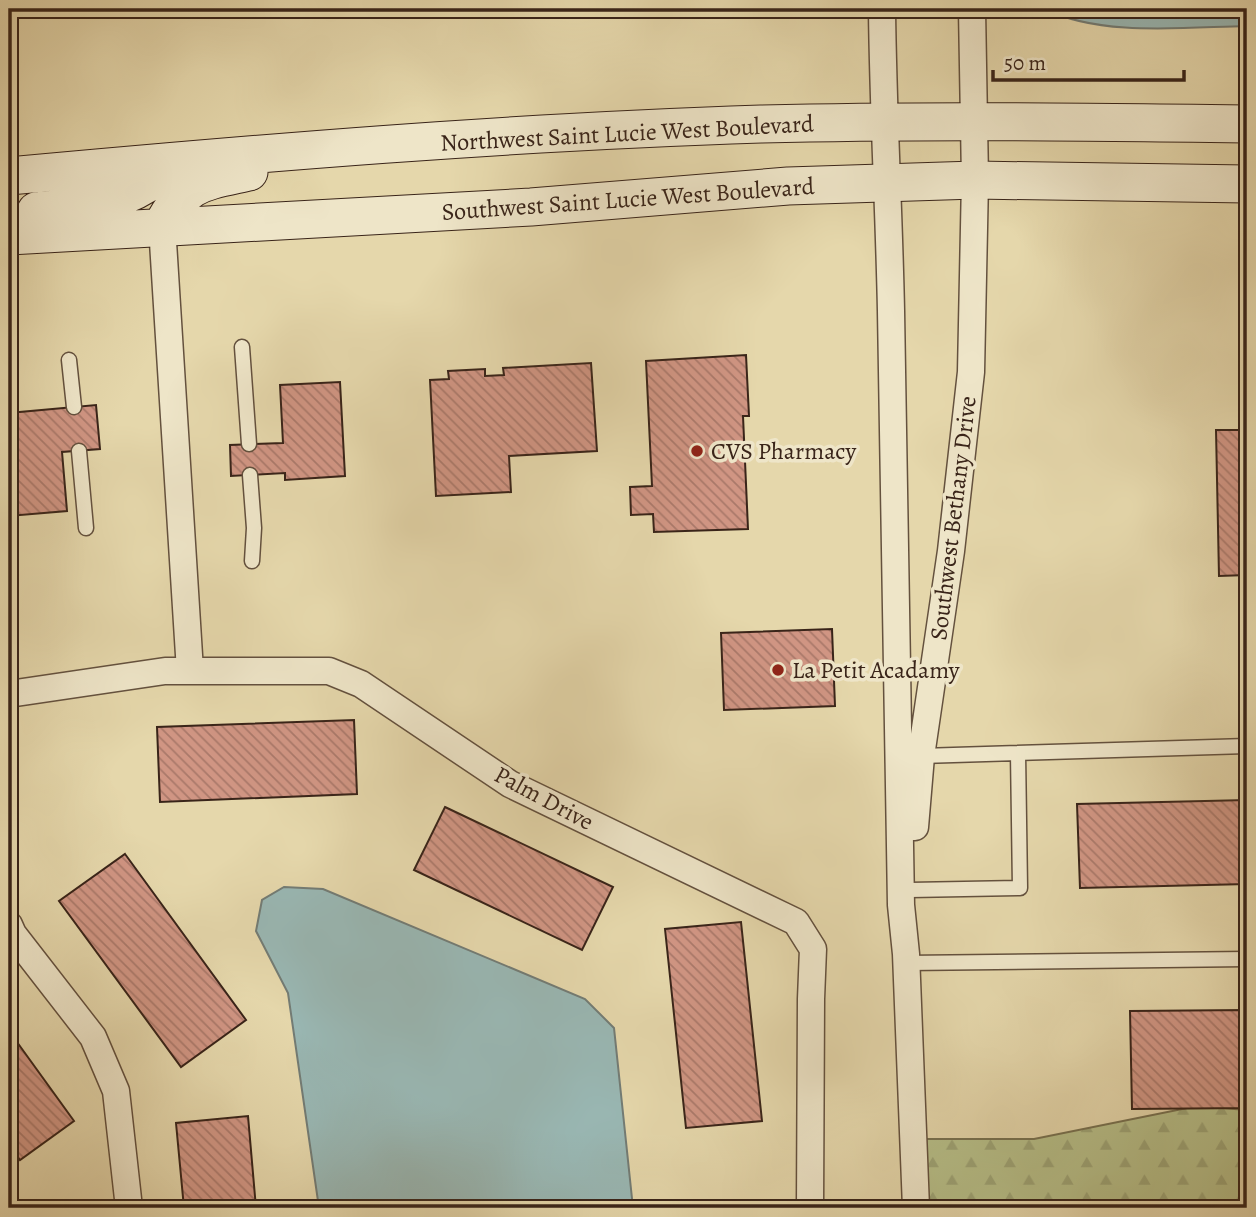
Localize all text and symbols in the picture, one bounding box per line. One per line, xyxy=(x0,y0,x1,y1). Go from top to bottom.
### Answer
scale bar xyxy=(993,38,1184,82)
text: 50 m xyxy=(1004,49,1046,77)
street label: Northwest Saint Lucie West Boulevard xyxy=(439,107,815,159)
street label: Southwest Saint Lucie West Boulevard xyxy=(441,170,815,228)
street label: Southwest Bethany Drive xyxy=(922,394,984,642)
place label: CVS Pharmacy xyxy=(711,435,857,467)
marker: CVS Pharmacy xyxy=(689,443,705,459)
place label: La Petit Acadamy xyxy=(792,654,960,686)
marker: La Petit Acadamy xyxy=(770,662,786,678)
street label: Palm Drive xyxy=(489,758,599,838)

